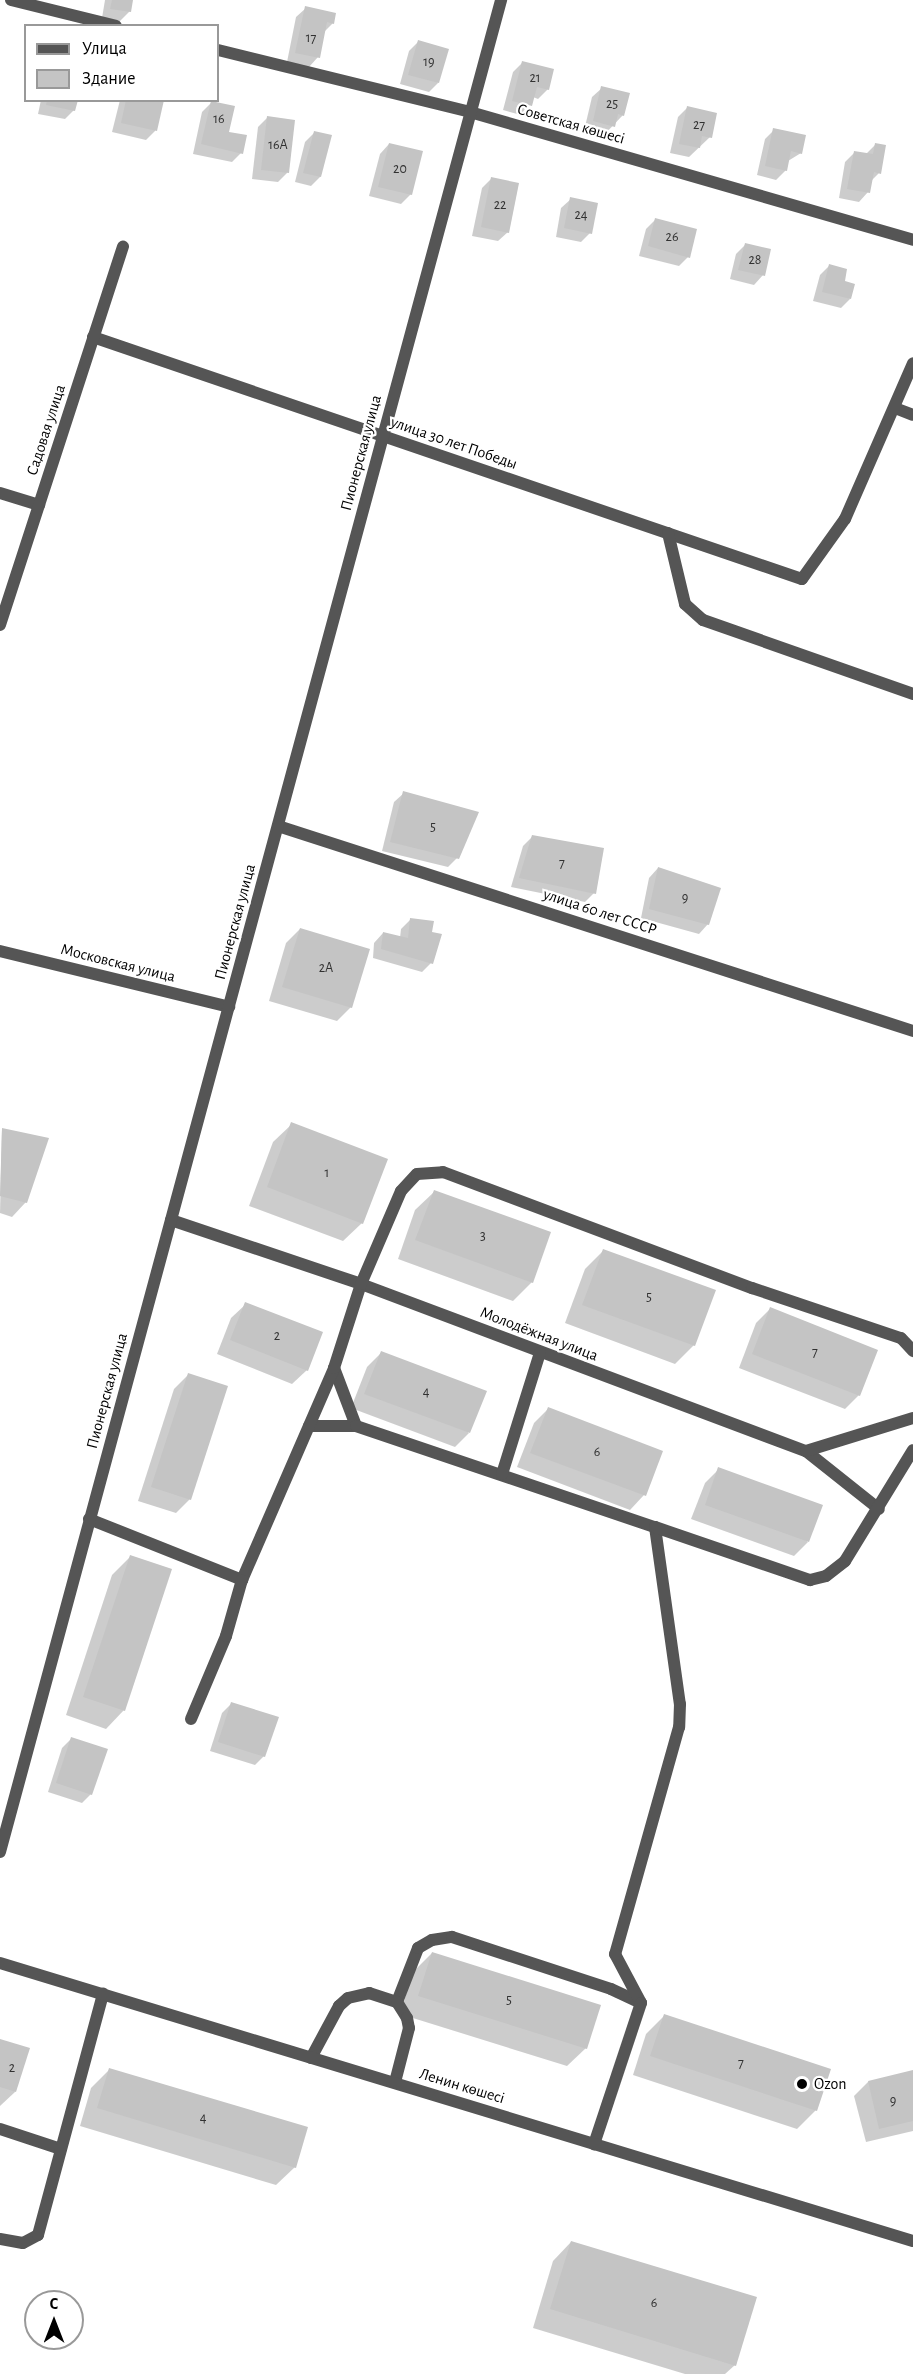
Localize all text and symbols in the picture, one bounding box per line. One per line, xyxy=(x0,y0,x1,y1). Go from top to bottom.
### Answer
legend xyxy=(24,24,219,102)
house number: 17 xyxy=(306,30,316,46)
text: Улица xyxy=(82,40,127,58)
house number: 19 xyxy=(423,54,435,70)
text: Здание xyxy=(82,70,136,88)
house number: 21 xyxy=(529,70,541,86)
house number: 25 xyxy=(606,96,618,112)
street label: Советская көшесі xyxy=(515,99,627,149)
house number: 16 xyxy=(213,111,225,127)
house number: 27 xyxy=(693,117,705,133)
house number: 16А xyxy=(268,137,288,153)
house number: 20 xyxy=(393,161,407,177)
house number: 22 xyxy=(494,197,506,213)
house number: 24 xyxy=(574,207,588,223)
house number: 26 xyxy=(666,229,678,245)
house number: 28 xyxy=(748,252,762,268)
street label: Садовая улица xyxy=(22,382,70,478)
street label: Пионерская улица xyxy=(336,393,386,513)
street label: улица 30 лет Победы xyxy=(388,412,520,474)
house number: 5 xyxy=(430,819,436,835)
house number: 7 xyxy=(559,855,565,871)
street label: Пионерская улица xyxy=(210,862,260,982)
street label: улица 60 лет СССР xyxy=(541,885,659,939)
house number: 9 xyxy=(682,890,688,906)
street label: Московская улица xyxy=(59,939,177,987)
house number: 2А xyxy=(319,960,333,976)
house number: 1 xyxy=(325,1165,329,1181)
house number: 3 xyxy=(480,1228,486,1244)
house number: 5 xyxy=(646,1289,652,1305)
street label: Молодёжная улица xyxy=(477,1303,601,1365)
house number: 2 xyxy=(274,1328,280,1344)
street label: Пионерская улица xyxy=(82,1331,132,1451)
house number: 7 xyxy=(812,1344,818,1360)
house number: 4 xyxy=(423,1384,429,1400)
house number: 6 xyxy=(594,1444,600,1460)
house number: 5 xyxy=(506,1992,512,2008)
house number: 7 xyxy=(738,2055,744,2071)
house number: 2 xyxy=(9,2060,15,2076)
street label: Ленин көшесі xyxy=(417,2064,507,2108)
place label: Ozon xyxy=(814,2074,846,2094)
marker: Ozon xyxy=(795,2077,809,2091)
house number: 9 xyxy=(890,2093,896,2109)
house number: 4 xyxy=(200,2110,206,2126)
north arrow xyxy=(24,2290,84,2350)
house number: 6 xyxy=(651,2295,657,2311)
text: С xyxy=(50,2296,58,2312)

